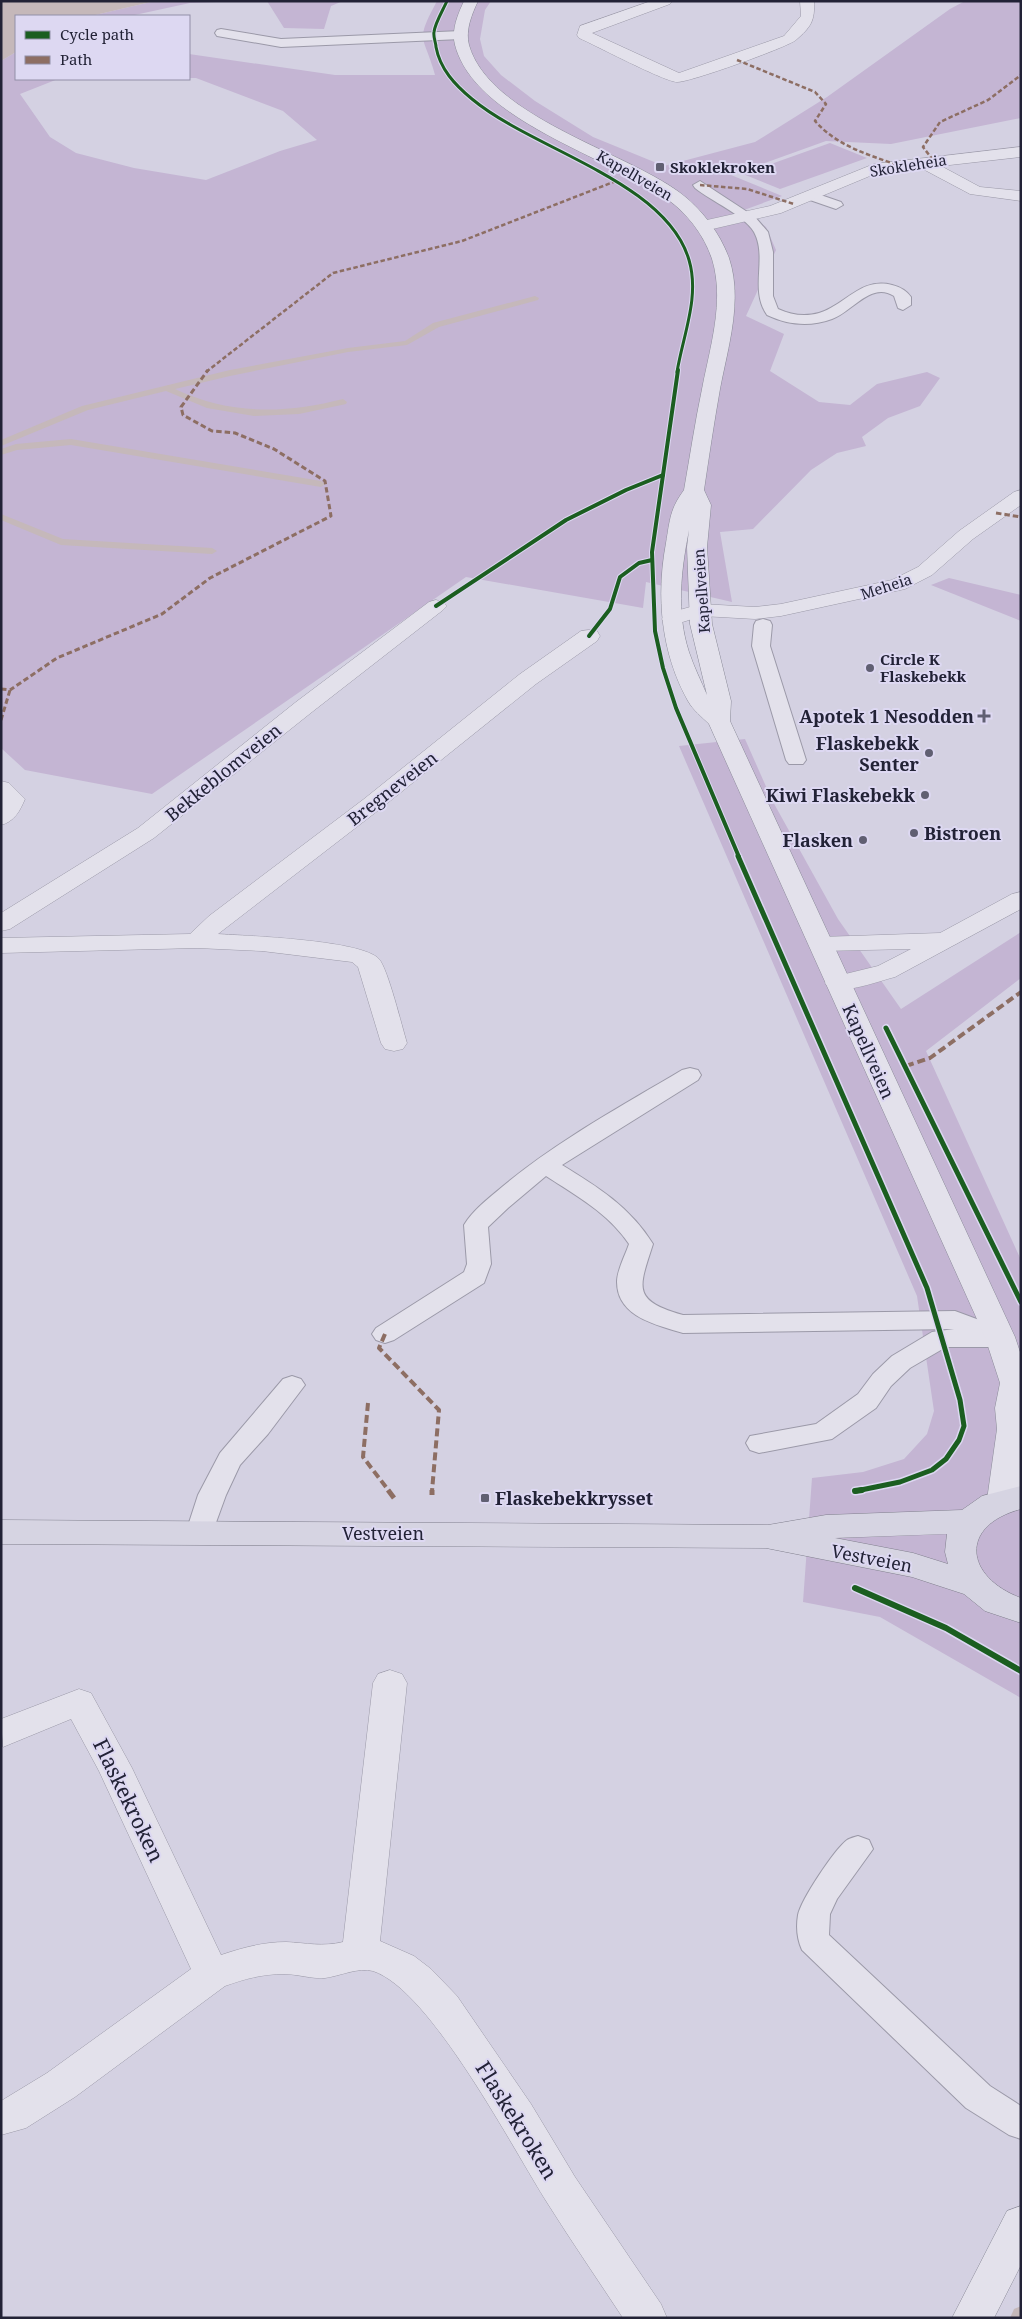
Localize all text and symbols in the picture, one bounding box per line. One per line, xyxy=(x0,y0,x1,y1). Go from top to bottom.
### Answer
legend xyxy=(15,15,190,80)
text: Cycle path xyxy=(60,24,135,44)
text: Path xyxy=(60,49,93,69)
street label: Kapellveien xyxy=(593,145,677,205)
street label: Skokleheia xyxy=(868,149,948,181)
place label: Skoklekroken xyxy=(670,157,775,177)
marker: Skoklekroken xyxy=(654,161,666,173)
street label: Kapellveien xyxy=(688,548,714,634)
street label: Meheia xyxy=(858,568,914,604)
place label: Circle K Flaskebekk xyxy=(880,649,967,686)
marker: Circle K Flaskebekk xyxy=(864,662,876,674)
place label: Apotek 1 Nesodden xyxy=(799,704,974,728)
marker: Apotek 1 Nesodden xyxy=(978,710,990,722)
street label: Bekkeblomveien xyxy=(160,717,286,826)
place label: Flaskebekk Senter xyxy=(816,731,920,776)
street label: Bregneveien xyxy=(342,745,442,831)
marker: Flaskebekk Senter xyxy=(923,747,935,759)
place label: Kiwi Flaskebekk xyxy=(766,783,916,807)
marker: Kiwi Flaskebekk xyxy=(919,789,931,801)
place label: Bistroen xyxy=(924,821,1001,845)
marker: Bistroen xyxy=(908,827,920,839)
place label: Flasken xyxy=(783,828,853,852)
marker: Flasken xyxy=(857,834,869,846)
street label: Kapellveien xyxy=(837,1000,901,1103)
place label: Flaskebekkrysset xyxy=(495,1486,653,1510)
marker: Flaskebekkrysset xyxy=(479,1492,491,1504)
street label: Vestveien xyxy=(342,1521,424,1545)
street label: Vestveien xyxy=(829,1538,915,1578)
street label: Flaskekroken xyxy=(87,1734,171,1866)
street label: Flaskekroken xyxy=(470,2056,564,2184)

